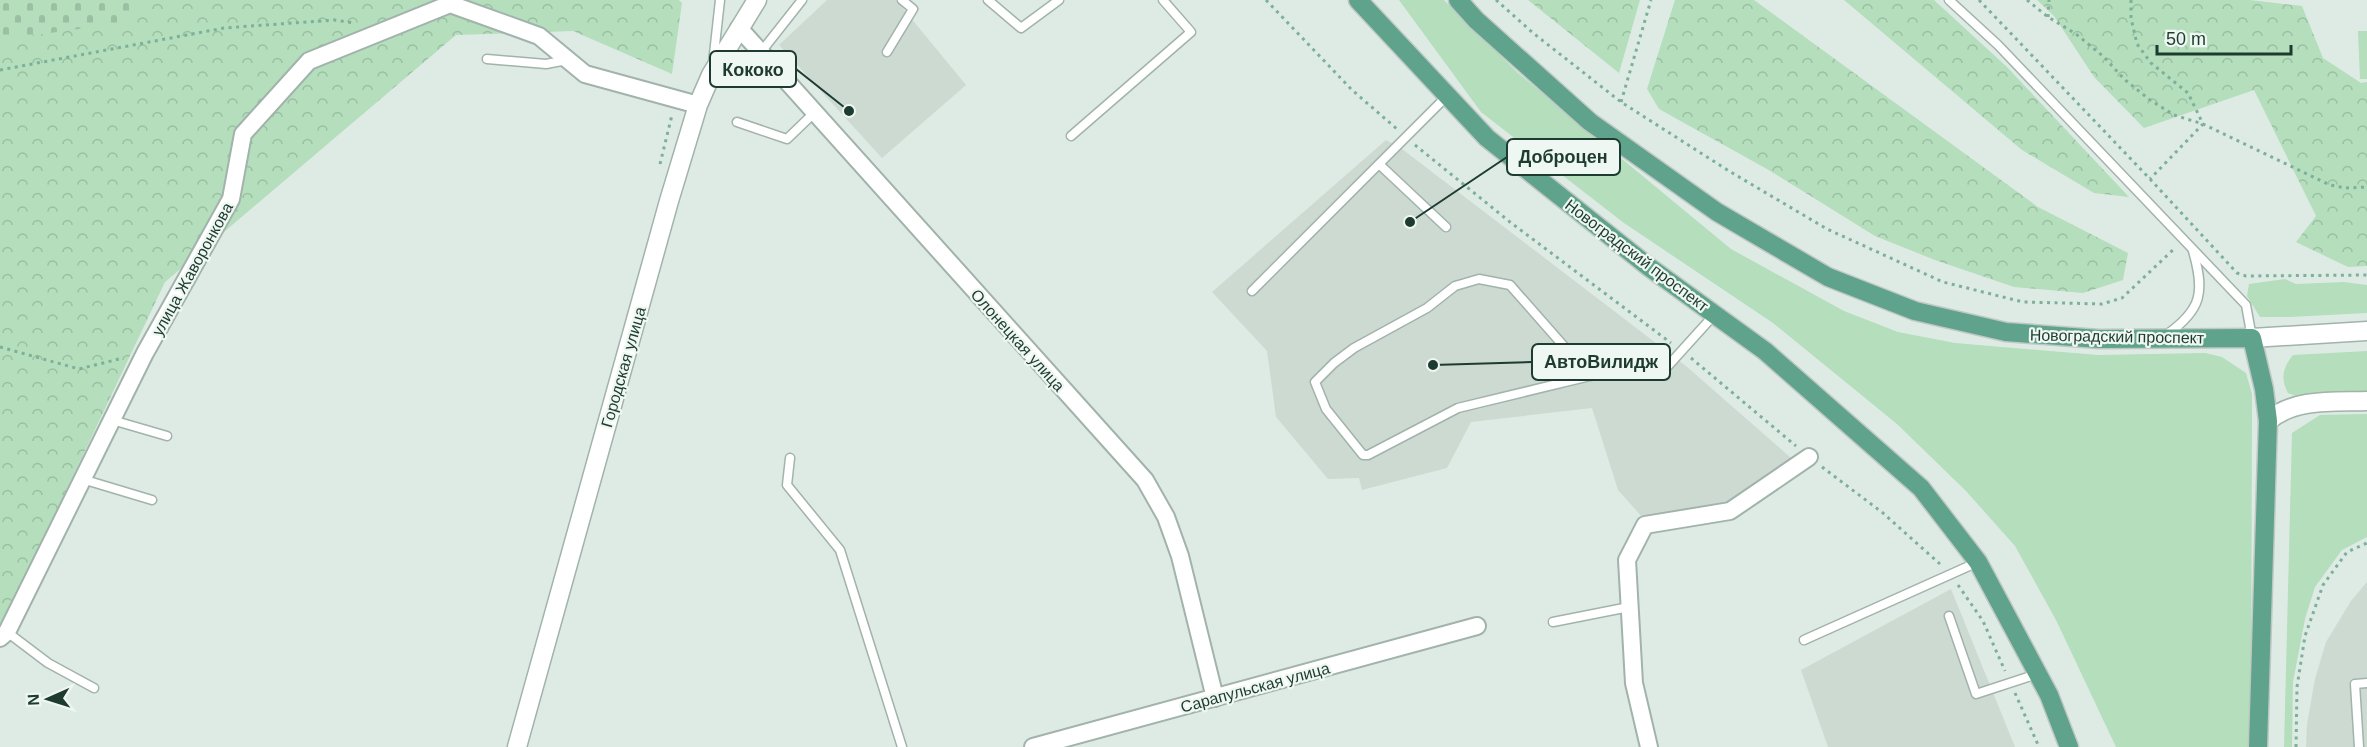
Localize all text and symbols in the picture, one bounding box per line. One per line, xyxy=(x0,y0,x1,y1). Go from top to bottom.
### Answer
scale bar xyxy=(2157,18,2290,56)
text: 50 m xyxy=(2166,29,2206,49)
callout: Кококо xyxy=(710,51,796,87)
text: Кококо xyxy=(722,60,784,80)
callout: Доброцен xyxy=(1507,139,1620,175)
text: Доброцен xyxy=(1518,147,1608,167)
street label: Новоградский проспект xyxy=(1562,196,1712,315)
street label: улица Жаворонкова xyxy=(149,200,236,339)
street label: Олонецкая улица xyxy=(968,286,1068,395)
street label: Городская улица xyxy=(598,305,649,429)
street label: Новоградский проспект xyxy=(2030,326,2205,347)
callout: АвтоВилидж xyxy=(1532,344,1670,380)
text: АвтоВилидж xyxy=(1544,352,1658,372)
street label: Сарапульская улица xyxy=(1179,659,1332,716)
north arrow xyxy=(18,669,78,729)
text: N xyxy=(25,694,42,706)

